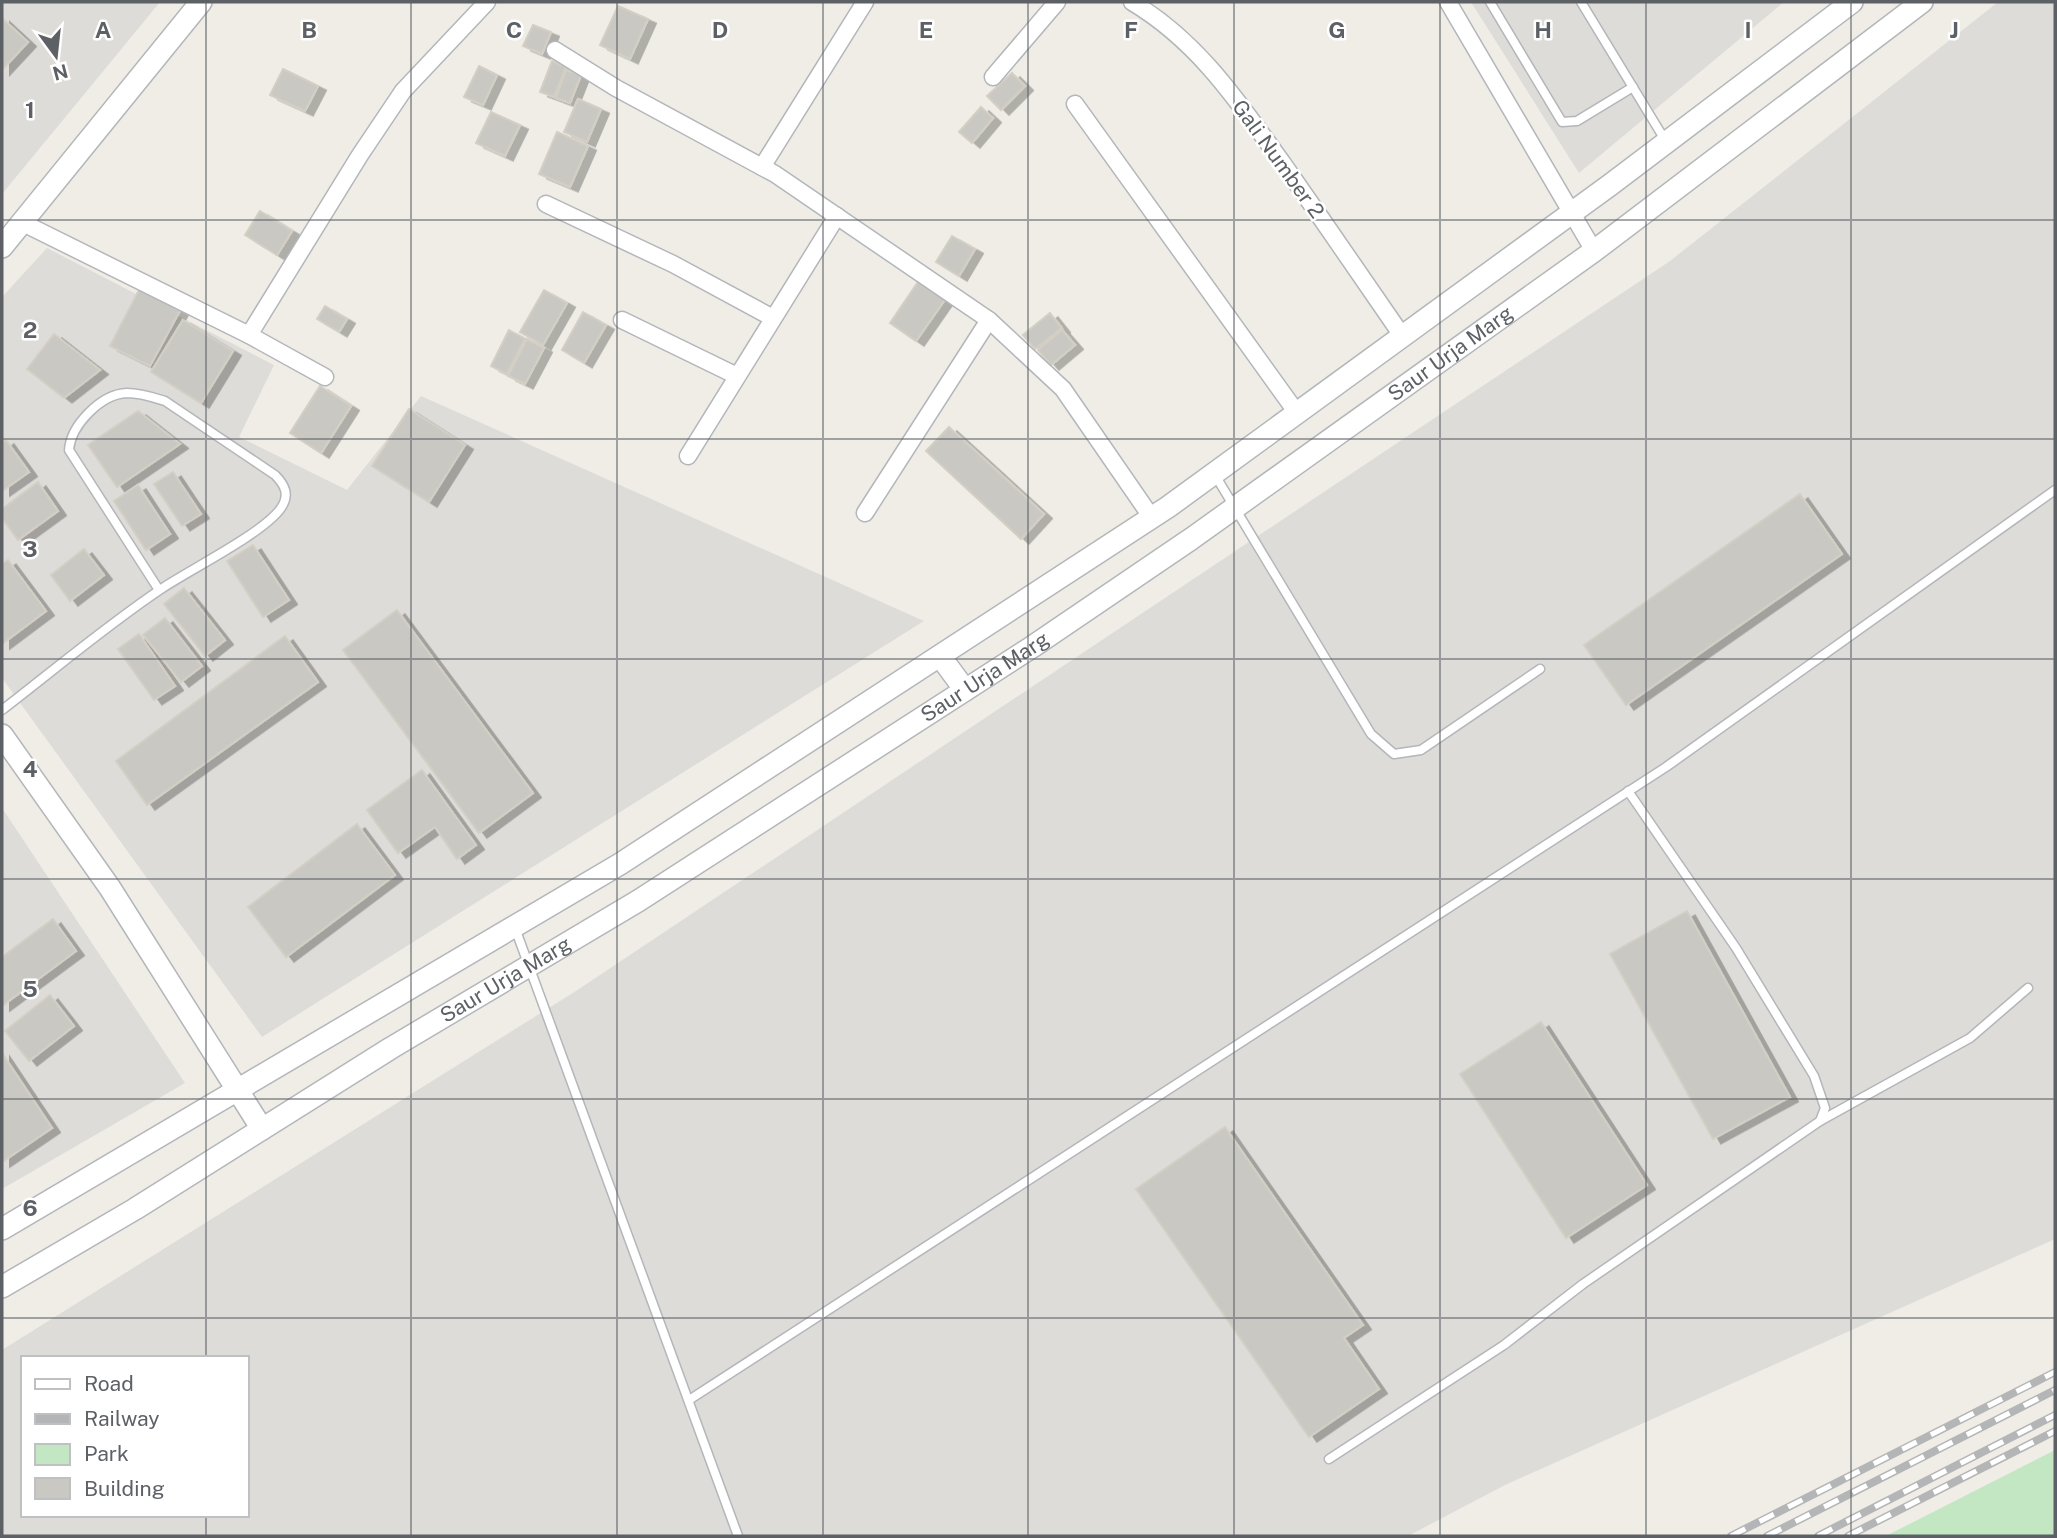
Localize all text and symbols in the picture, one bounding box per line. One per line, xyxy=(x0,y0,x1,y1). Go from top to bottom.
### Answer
text: A xyxy=(95,16,112,43)
text: B xyxy=(301,16,317,43)
text: C xyxy=(506,16,522,43)
text: D xyxy=(712,16,728,43)
text: E xyxy=(919,16,933,43)
text: F xyxy=(1124,16,1138,43)
text: G xyxy=(1328,16,1346,43)
text: H xyxy=(1534,16,1552,43)
text: I xyxy=(1744,16,1752,43)
text: J xyxy=(1949,16,1959,43)
north arrow xyxy=(21,21,91,91)
text: N xyxy=(50,60,70,85)
street label: Gali Number 2 xyxy=(1227,95,1330,223)
text: 1 xyxy=(25,96,35,123)
street label: Saur Urja Marg xyxy=(1383,300,1518,406)
text: 2 xyxy=(23,316,37,343)
text: 3 xyxy=(22,535,38,562)
street label: Saur Urja Marg xyxy=(916,626,1054,727)
text: 4 xyxy=(22,755,38,782)
street label: Saur Urja Marg xyxy=(436,931,575,1028)
text: 5 xyxy=(22,975,38,1002)
text: 6 xyxy=(22,1194,38,1221)
legend xyxy=(21,1356,248,1517)
text: Road xyxy=(84,1371,134,1396)
text: Railway xyxy=(84,1406,160,1431)
text: Park xyxy=(84,1441,129,1466)
text: Building xyxy=(84,1476,165,1501)

